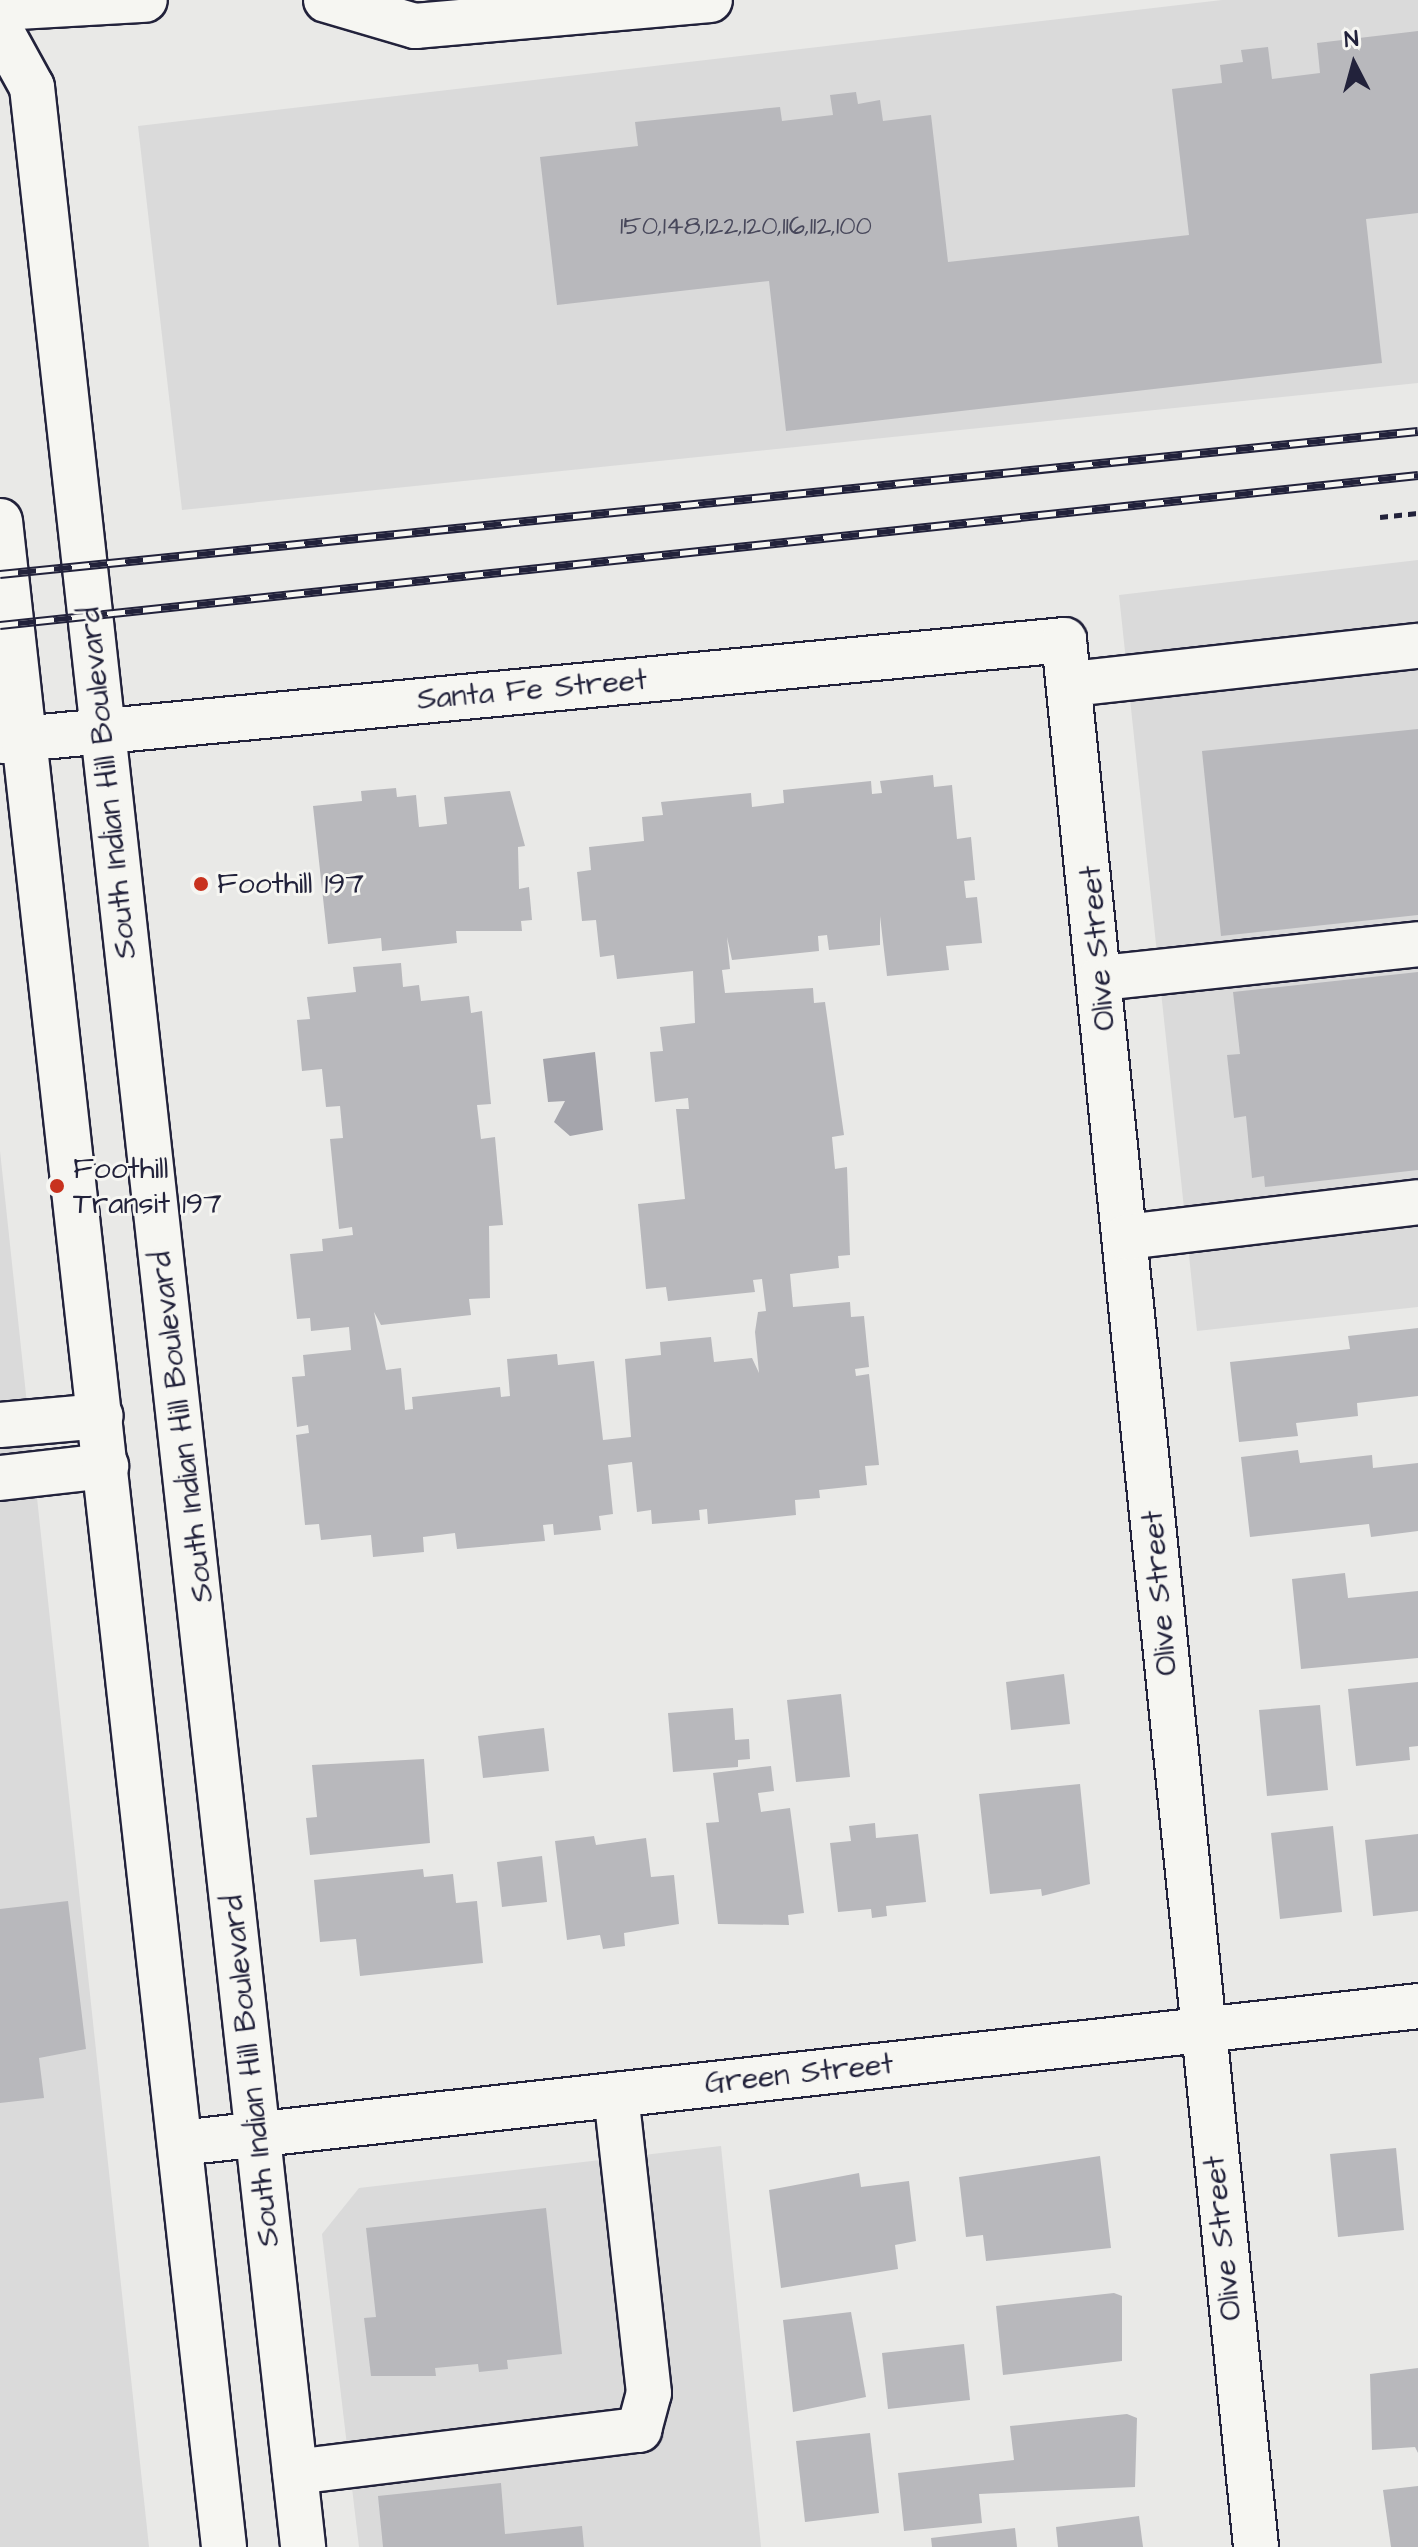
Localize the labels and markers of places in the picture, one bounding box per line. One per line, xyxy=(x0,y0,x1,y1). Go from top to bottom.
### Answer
place label: Foothill 197 xyxy=(217,866,364,902)
marker: Foothill 197 xyxy=(192,875,210,893)
place label: Foothill Transit 197 xyxy=(73,1151,222,1222)
marker: Foothill Transit 197 xyxy=(48,1177,66,1195)

